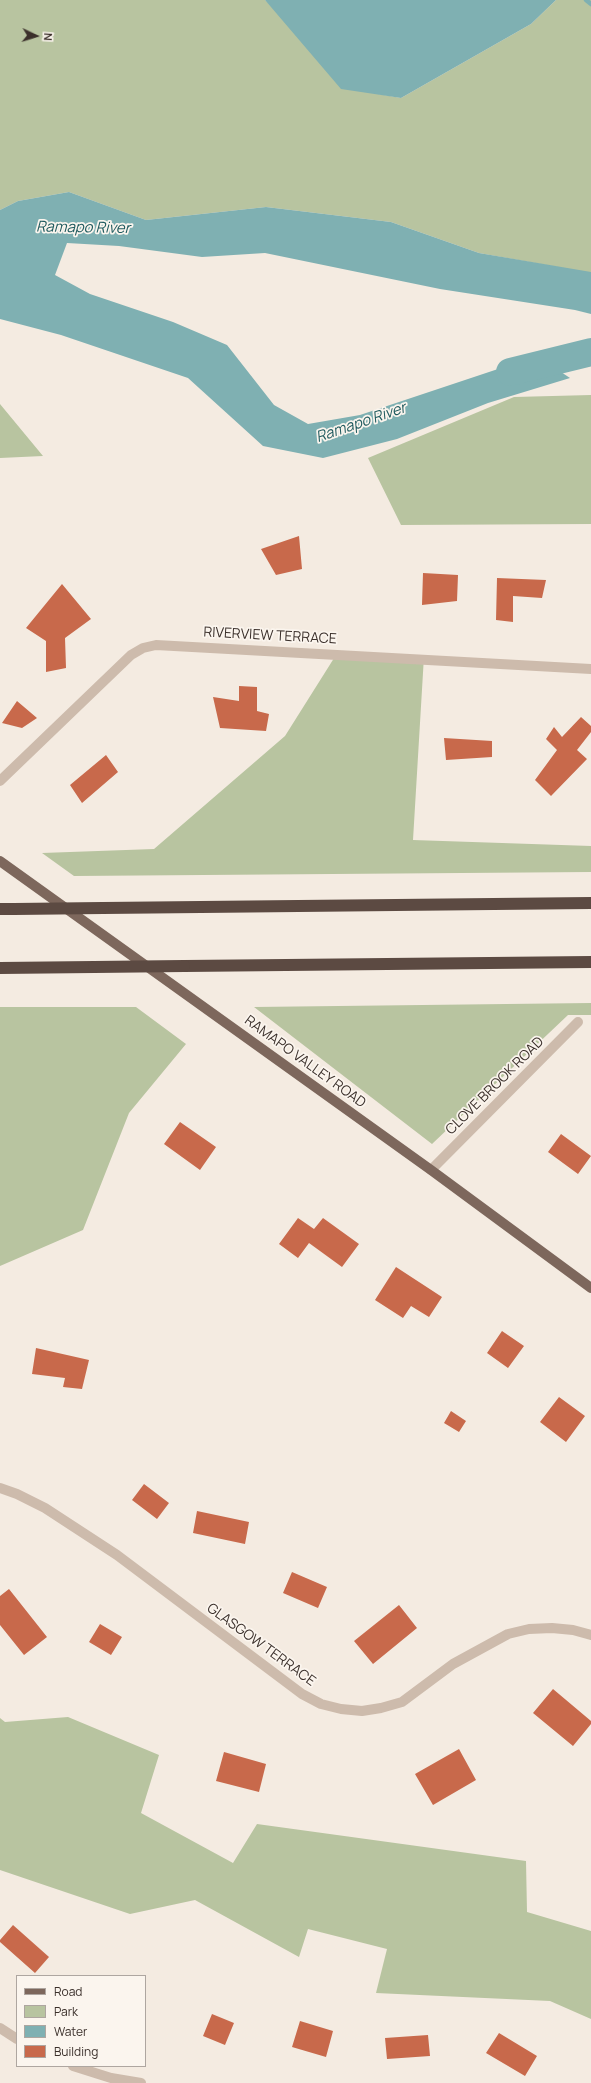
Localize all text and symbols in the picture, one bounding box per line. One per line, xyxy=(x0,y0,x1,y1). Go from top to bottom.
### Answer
north arrow xyxy=(16,16,56,56)
text: N xyxy=(41,32,56,41)
water label: Ramapo River xyxy=(36,218,130,238)
water label: Ramapo River xyxy=(314,399,408,447)
street label: RIVERVIEW TERRACE xyxy=(203,624,337,648)
street label: RAMAPO VALLEY ROAD xyxy=(241,1012,369,1112)
street label: CLOVE BROOK ROAD xyxy=(443,1034,547,1138)
street label: GLASGOW TERRACE xyxy=(203,1600,319,1690)
legend xyxy=(16,1975,146,2067)
text: Road xyxy=(54,1983,82,2000)
text: Park xyxy=(54,2003,78,2020)
text: Water xyxy=(54,2023,87,2040)
text: Building xyxy=(54,2043,98,2060)

